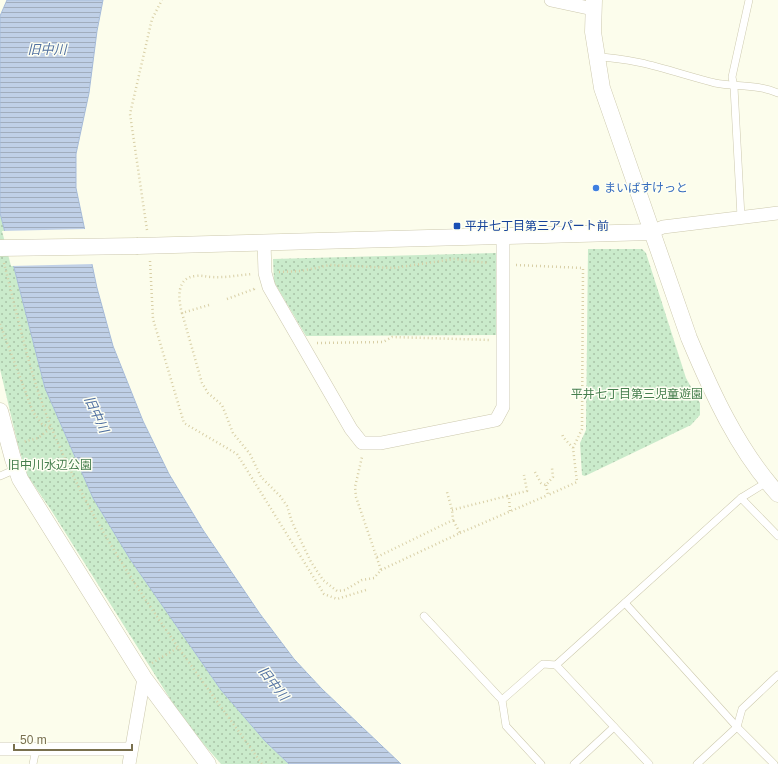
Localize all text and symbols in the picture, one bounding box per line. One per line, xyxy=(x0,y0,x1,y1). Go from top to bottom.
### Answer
water label: 旧中川 xyxy=(27,42,68,57)
place label: まいばすけっと xyxy=(604,181,688,195)
marker: まいばすけっと xyxy=(591,183,601,193)
place label: 平井七丁目第三アパート前 xyxy=(465,219,609,233)
marker: 平井七丁目第三アパート前 xyxy=(452,221,462,231)
park label: 平井七丁目第三児童遊園 xyxy=(571,387,703,401)
water label: 旧中川 xyxy=(82,393,112,437)
park label: 旧中川水辺公園 xyxy=(8,458,92,472)
water label: 旧中川 xyxy=(256,663,293,705)
scale bar xyxy=(14,726,132,752)
text: 50 m xyxy=(20,733,47,747)

